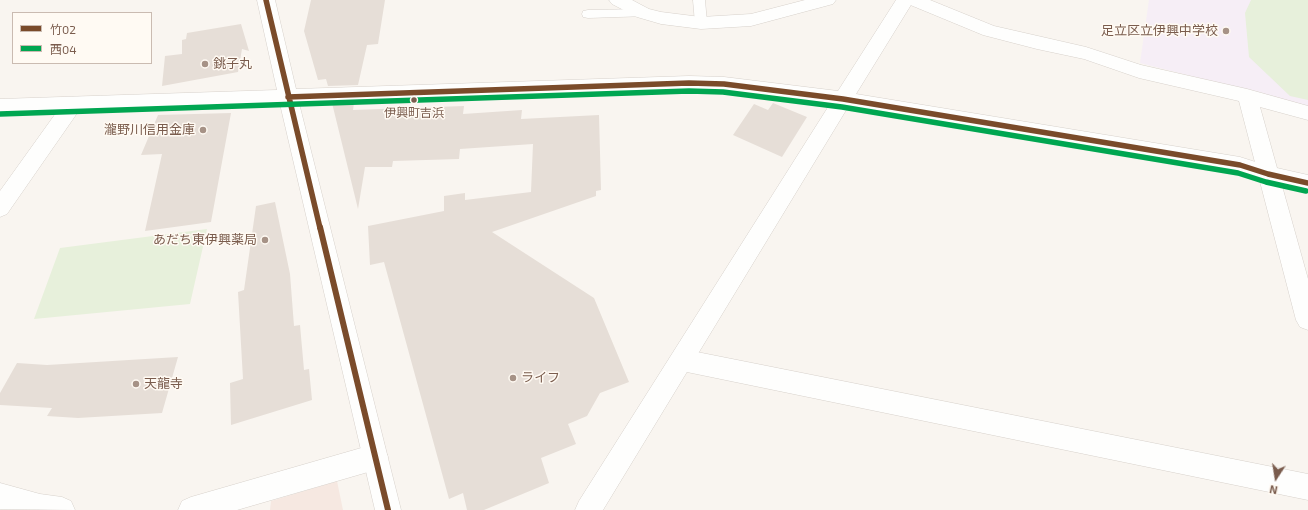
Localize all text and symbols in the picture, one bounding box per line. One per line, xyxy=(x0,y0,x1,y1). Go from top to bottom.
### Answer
legend xyxy=(12,12,152,64)
text: 竹02 xyxy=(50,22,76,36)
place label: 足立区立伊興中学校 xyxy=(1101,23,1218,39)
marker: 足立区立伊興中学校 xyxy=(1221,26,1231,36)
text: 西04 xyxy=(50,42,77,56)
place label: 銚子丸 xyxy=(213,56,252,72)
marker: 銚子丸 xyxy=(200,59,210,69)
marker: 伊興町吉浜 xyxy=(409,95,419,105)
place label: 伊興町吉浜 xyxy=(384,106,444,120)
place label: 瀧野川信用金庫 xyxy=(104,122,195,138)
marker: 瀧野川信用金庫 xyxy=(198,125,208,135)
place label: あだち東伊興薬局 xyxy=(153,232,257,248)
marker: あだち東伊興薬局 xyxy=(260,235,270,245)
place label: ライフ xyxy=(521,370,560,386)
marker: ライフ xyxy=(508,373,518,383)
place label: 天龍寺 xyxy=(144,376,183,392)
marker: 天龍寺 xyxy=(131,379,141,389)
north arrow xyxy=(1256,458,1296,498)
text: N xyxy=(1268,483,1279,497)

